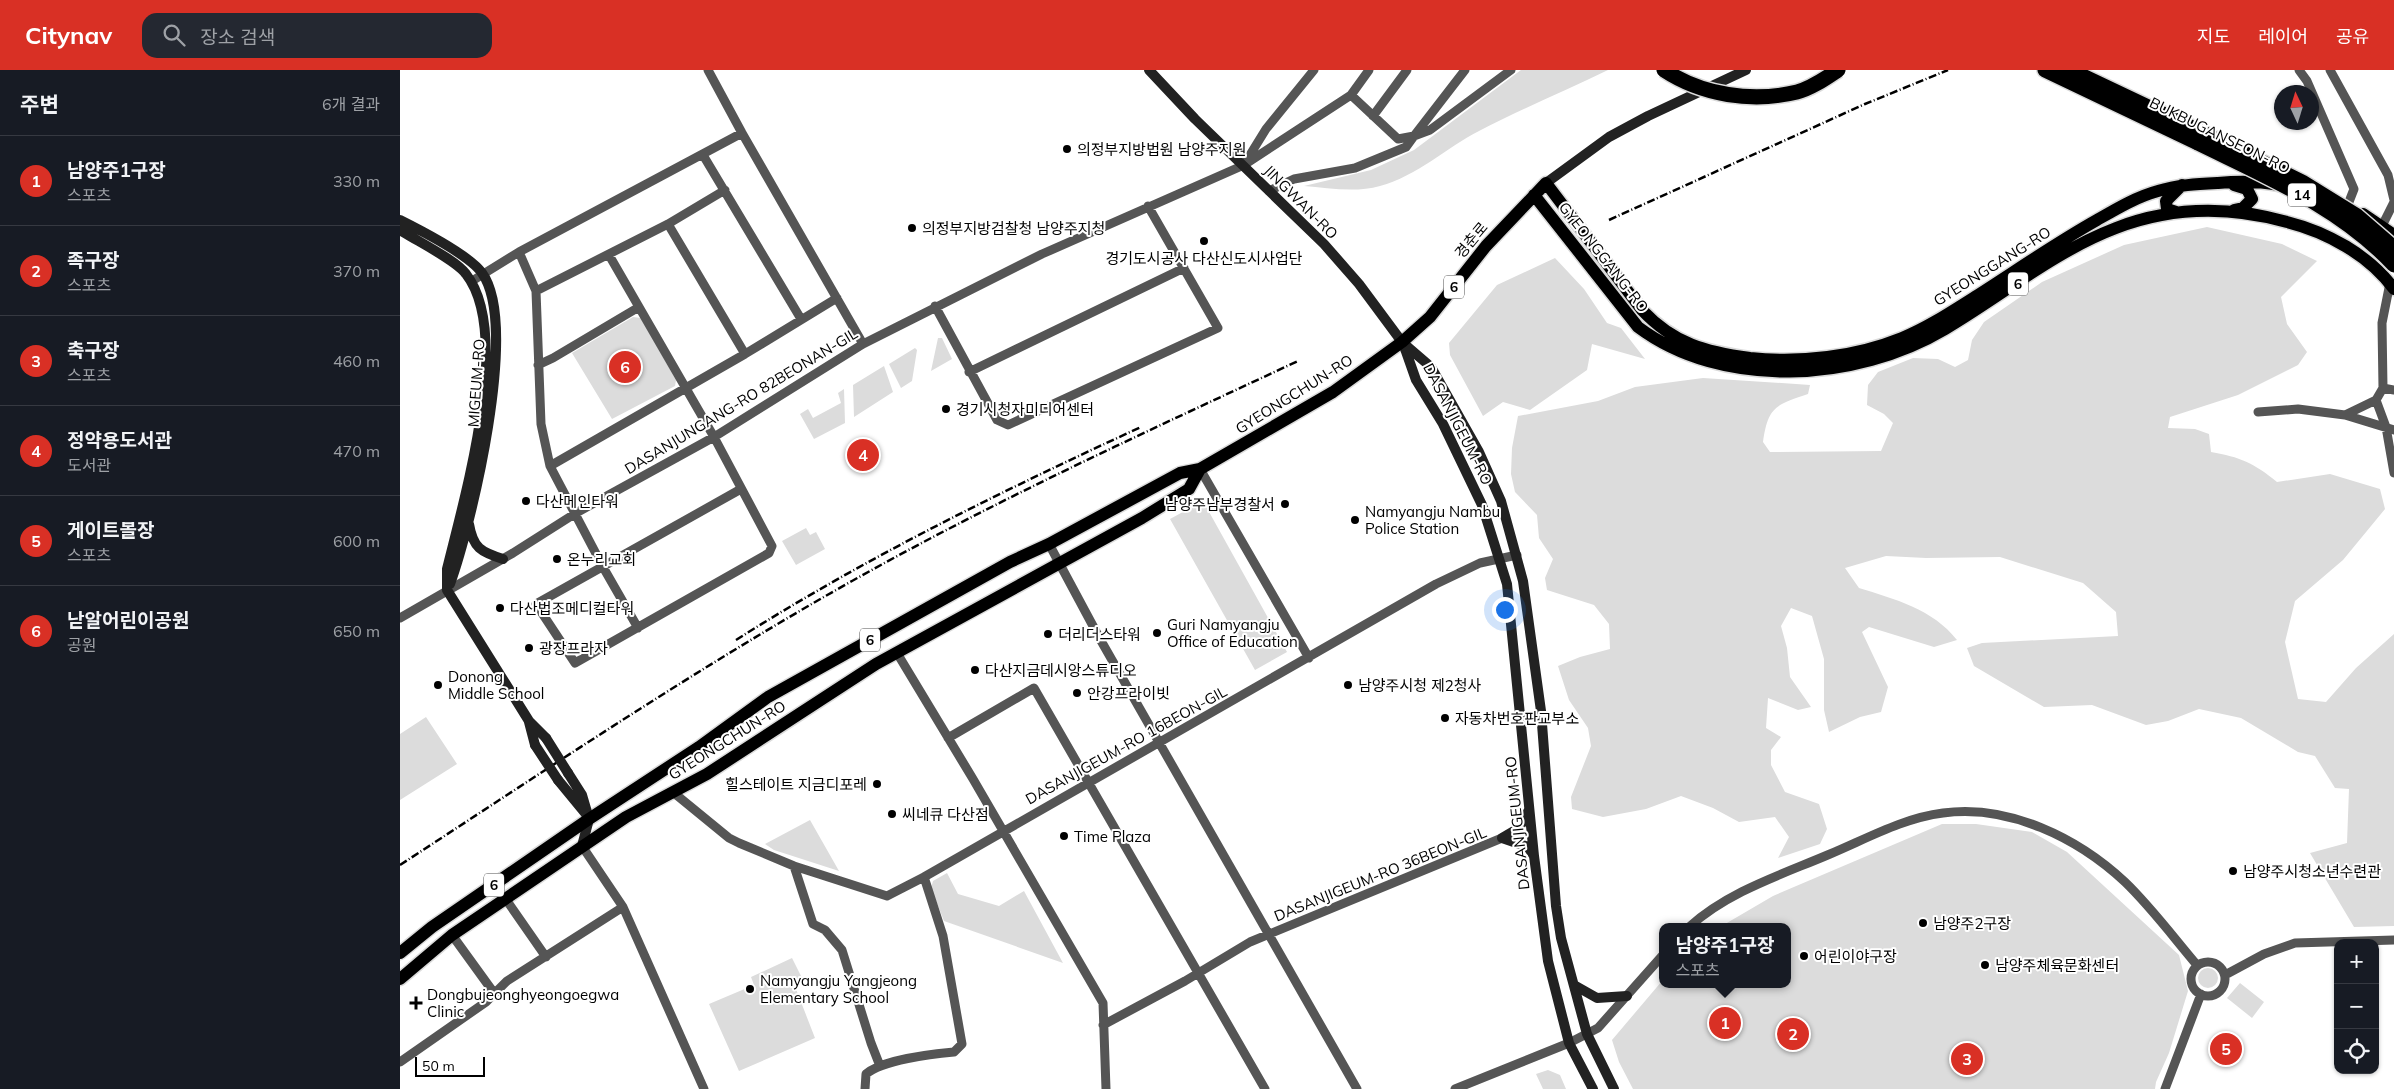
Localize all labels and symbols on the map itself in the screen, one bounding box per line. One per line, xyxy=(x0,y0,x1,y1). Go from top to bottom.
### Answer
north arrow xyxy=(2274,85,2319,130)
street label: BUKBUGANSEON-RO xyxy=(2147,93,2293,177)
place label: 의정부지방법원 남양주지원 xyxy=(1077,140,1247,159)
marker: 의정부지방법원 남양주지원 xyxy=(1061,143,1073,155)
street label: JINGWAN-RO xyxy=(1260,161,1342,243)
road number: 14 xyxy=(2288,184,2316,206)
street label: GYEONGGANG-RO xyxy=(1555,198,1653,316)
street label: 경춘로 xyxy=(1450,218,1492,262)
place label: 의정부지방검찰청 남양주지청 xyxy=(922,219,1105,238)
marker: 의정부지방검찰청 남양주지청 xyxy=(906,222,918,234)
street label: GYEONGGANG-RO xyxy=(1930,222,2054,310)
marker: 경기도시공사 다산신도시사업단 xyxy=(1198,235,1210,247)
place label: 경기도시공사 다산신도시사업단 xyxy=(1105,249,1303,268)
road number: 6 xyxy=(2008,272,2028,295)
road number: 6 xyxy=(1444,276,1464,298)
street label: DASANJUNGANG-RO 82BEONAN-GIL xyxy=(621,324,861,478)
street label: MIGEUM-RO xyxy=(463,338,489,428)
pin: 6 xyxy=(609,348,641,386)
street label: GYEONGCHUN-RO xyxy=(1232,350,1356,438)
street label: DASANJIGEUM-RO xyxy=(1419,360,1497,488)
place label: 경기시청자미디어센터 xyxy=(956,400,1094,419)
marker: 경기시청자미디어센터 xyxy=(940,403,952,415)
pin: 4 xyxy=(847,436,879,474)
place label: 다산메인타워 xyxy=(536,492,619,511)
marker: 다산메인타워 xyxy=(520,495,532,507)
place label: 남양주남부경찰서 xyxy=(1165,495,1275,514)
marker: 남양주남부경찰서 xyxy=(1279,498,1291,510)
place label: Namyangju Nambu Police Station xyxy=(1365,502,1500,538)
marker: Namyangju Nambu Police Station xyxy=(1349,514,1361,526)
place label: 온누리교회 xyxy=(567,550,636,569)
marker: 온누리교회 xyxy=(551,553,563,565)
your location xyxy=(1492,597,1518,623)
place label: 다산법조메디컬타워 xyxy=(510,599,634,618)
marker: 다산법조메디컬타워 xyxy=(494,602,506,614)
place label: Guri Namyangju Office of Education xyxy=(1167,615,1298,651)
place label: 더리더스타워 xyxy=(1058,625,1141,644)
marker: Guri Namyangju Office of Education xyxy=(1151,627,1163,639)
road number: 6 xyxy=(860,628,880,652)
marker: 더리더스타워 xyxy=(1042,628,1054,640)
place label: 광장프라자 xyxy=(539,639,608,658)
marker: 광장프라자 xyxy=(523,642,535,654)
place label: 다산지금데시앙스튜디오 xyxy=(985,661,1137,680)
marker: 다산지금데시앙스튜디오 xyxy=(969,664,981,676)
place label: Donong Middle School xyxy=(448,667,544,703)
place label: 남양주시청 제2청사 xyxy=(1358,676,1482,695)
marker: Donong Middle School xyxy=(432,679,444,691)
marker: 남양주시청 제2청사 xyxy=(1342,679,1354,691)
street label: DASANJIGEUM-RO 16BEON-GIL xyxy=(1022,682,1230,808)
place label: 안강프라이빗 xyxy=(1087,684,1170,703)
marker: 안강프라이빗 xyxy=(1071,687,1083,699)
street label: GYEONGCHUN-RO xyxy=(665,696,789,784)
place label: 자동차번호판교부소 xyxy=(1455,709,1579,728)
marker: 자동차번호판교부소 xyxy=(1439,712,1451,724)
street label: DASANJIGEUM-RO xyxy=(1501,755,1533,891)
place label: 힐스테이트 지금디포레 xyxy=(725,775,867,794)
marker: 힐스테이트 지금디포레 xyxy=(871,778,883,790)
place label: 씨네큐 다산점 xyxy=(902,805,989,824)
marker: 씨네큐 다산점 xyxy=(886,808,898,820)
street label: DASANJIGEUM-RO 36BEON-GIL xyxy=(1271,823,1489,925)
place label: Time Plaza xyxy=(1074,827,1151,846)
marker: Time Plaza xyxy=(1058,830,1070,842)
place label: 남양주시청소년수련관 xyxy=(2243,862,2381,881)
marker: 남양주시청소년수련관 xyxy=(2227,865,2239,877)
road number: 6 xyxy=(484,874,504,896)
place label: 남양주2구장 xyxy=(1933,914,2011,933)
marker: 남양주2구장 xyxy=(1917,917,1929,929)
place label: 어린이야구장 xyxy=(1814,947,1897,966)
marker: 어린이야구장 xyxy=(1798,950,1810,962)
place label: 남양주체육문화센터 xyxy=(1995,956,2119,975)
marker: 남양주체육문화센터 xyxy=(1979,959,1991,971)
place label: Namyangju Yangjeong Elementary School xyxy=(760,971,917,1007)
marker: Namyangju Yangjeong Elementary School xyxy=(744,983,756,995)
place label: Dongbujeonghyeongoegwa Clinic xyxy=(427,985,619,1021)
marker: Dongbujeonghyeongoegwa Clinic xyxy=(409,996,423,1010)
pin: 1 xyxy=(1709,1004,1741,1042)
pin: 2 xyxy=(1777,1015,1809,1053)
pin: 5 xyxy=(2210,1030,2242,1068)
pin: 3 xyxy=(1951,1040,1983,1078)
scale bar xyxy=(415,1054,485,1077)

